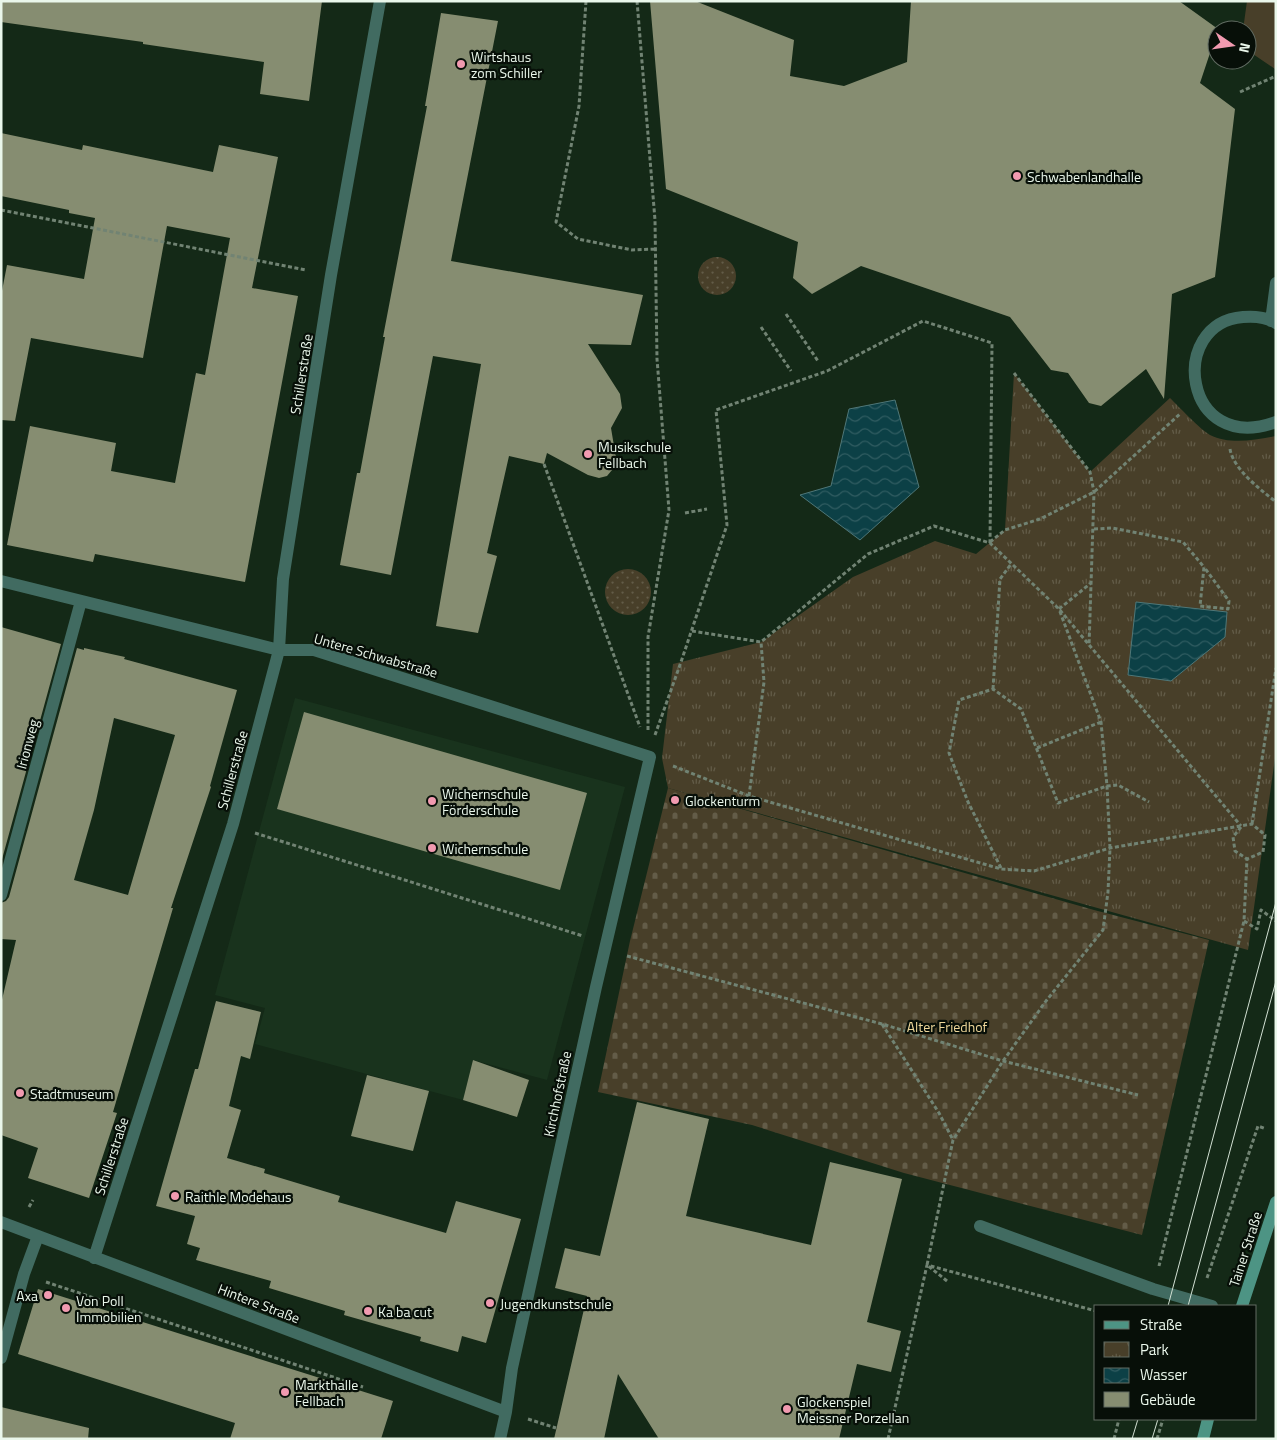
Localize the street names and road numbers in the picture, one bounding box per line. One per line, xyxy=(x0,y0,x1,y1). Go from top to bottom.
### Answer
street label: Schillerstraße xyxy=(284,332,318,416)
street label: Untere Schwabstraße xyxy=(312,627,440,683)
street label: Irionweg xyxy=(10,717,44,771)
street label: Schillerstraße xyxy=(211,728,253,812)
street label: Kirchhofstraße xyxy=(538,1049,576,1139)
street label: Schillerstraße xyxy=(88,1114,134,1198)
street label: Tainer Straße xyxy=(1223,1209,1267,1289)
street label: Hintere Straße xyxy=(215,1278,303,1328)

